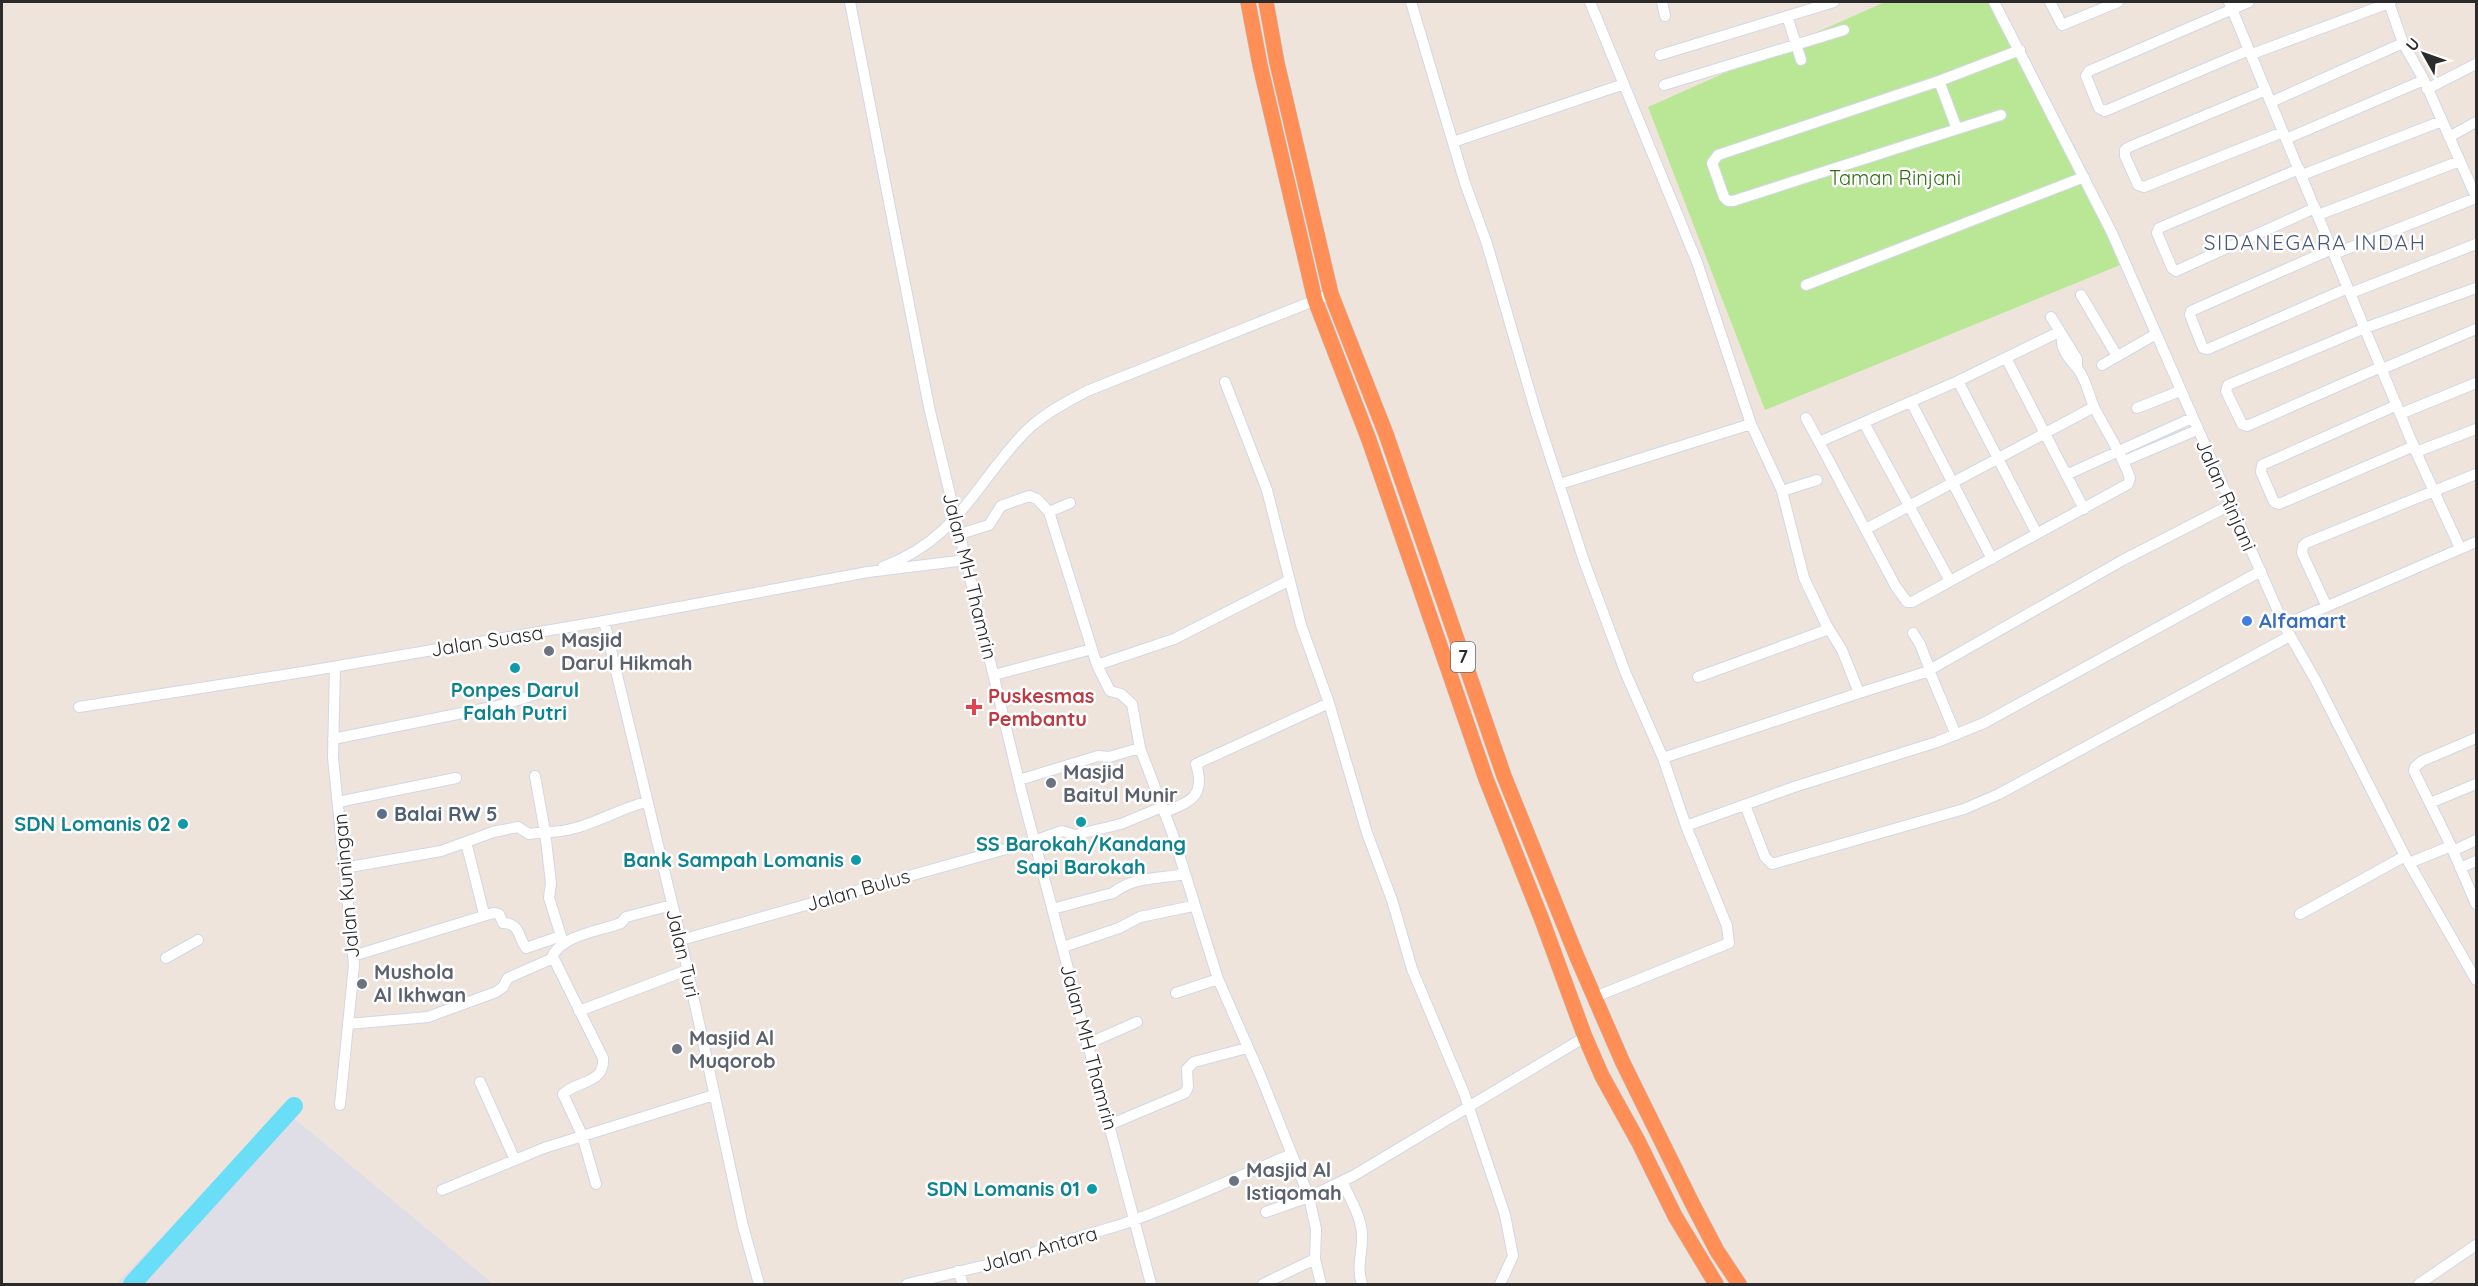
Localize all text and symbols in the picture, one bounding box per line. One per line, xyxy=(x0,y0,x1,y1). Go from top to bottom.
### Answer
north arrow xyxy=(2394,24,2454,84)
text: U xyxy=(2401,34,2424,55)
park label: Taman Rinjani xyxy=(1829,165,1961,190)
district label: SIDANEGARA INDAH xyxy=(2204,229,2426,255)
street label: Jalan Rinjani xyxy=(2191,435,2262,555)
street label: Jalan MH Thamrin xyxy=(938,490,1003,662)
place label: Alfamart xyxy=(2259,608,2346,633)
marker: Alfamart xyxy=(2240,614,2254,628)
street label: Jalan Suasa xyxy=(429,619,545,662)
place label: Masjid Darul Hikmah xyxy=(561,627,692,675)
road number: 7 xyxy=(1451,642,1475,672)
marker: Masjid Darul Hikmah xyxy=(542,644,556,658)
marker: Ponpes Darul Falah Putri xyxy=(508,661,522,675)
place label: Ponpes Darul Falah Putri xyxy=(451,677,579,725)
place label: Puskesmas Pembantu xyxy=(988,683,1094,731)
marker: Puskesmas Pembantu xyxy=(965,698,983,716)
place label: Masjid Baitul Munir xyxy=(1063,759,1178,807)
marker: Masjid Baitul Munir xyxy=(1044,776,1058,790)
place label: Balai RW 5 xyxy=(394,801,498,826)
marker: Balai RW 5 xyxy=(375,807,389,821)
place label: SDN Lomanis 02 xyxy=(14,811,171,836)
street label: Jalan Kuningan xyxy=(327,813,364,960)
marker: SS Barokah/Kandang Sapi Barokah xyxy=(1074,815,1088,829)
marker: SDN Lomanis 02 xyxy=(176,817,190,831)
place label: SS Barokah/Kandang Sapi Barokah xyxy=(976,831,1186,879)
place label: Bank Sampah Lomanis xyxy=(623,847,844,872)
marker: Bank Sampah Lomanis xyxy=(849,853,863,867)
street label: Jalan Bulus xyxy=(803,863,913,916)
street label: Jalan Turi xyxy=(661,906,706,1000)
place label: Mushola Al Ikhwan xyxy=(374,959,466,1007)
street label: Jalan MH Thamrin xyxy=(1055,961,1124,1133)
marker: Mushola Al Ikhwan xyxy=(355,977,369,991)
place label: Masjid Al Muqorob xyxy=(689,1025,775,1073)
marker: Masjid Al Muqorob xyxy=(670,1042,684,1056)
place label: Masjid Al Istiqomah xyxy=(1246,1157,1342,1205)
marker: Masjid Al Istiqomah xyxy=(1227,1174,1241,1188)
place label: SDN Lomanis 01 xyxy=(927,1176,1080,1201)
marker: SDN Lomanis 01 xyxy=(1085,1182,1099,1196)
street label: Jalan Antara xyxy=(978,1220,1100,1277)

